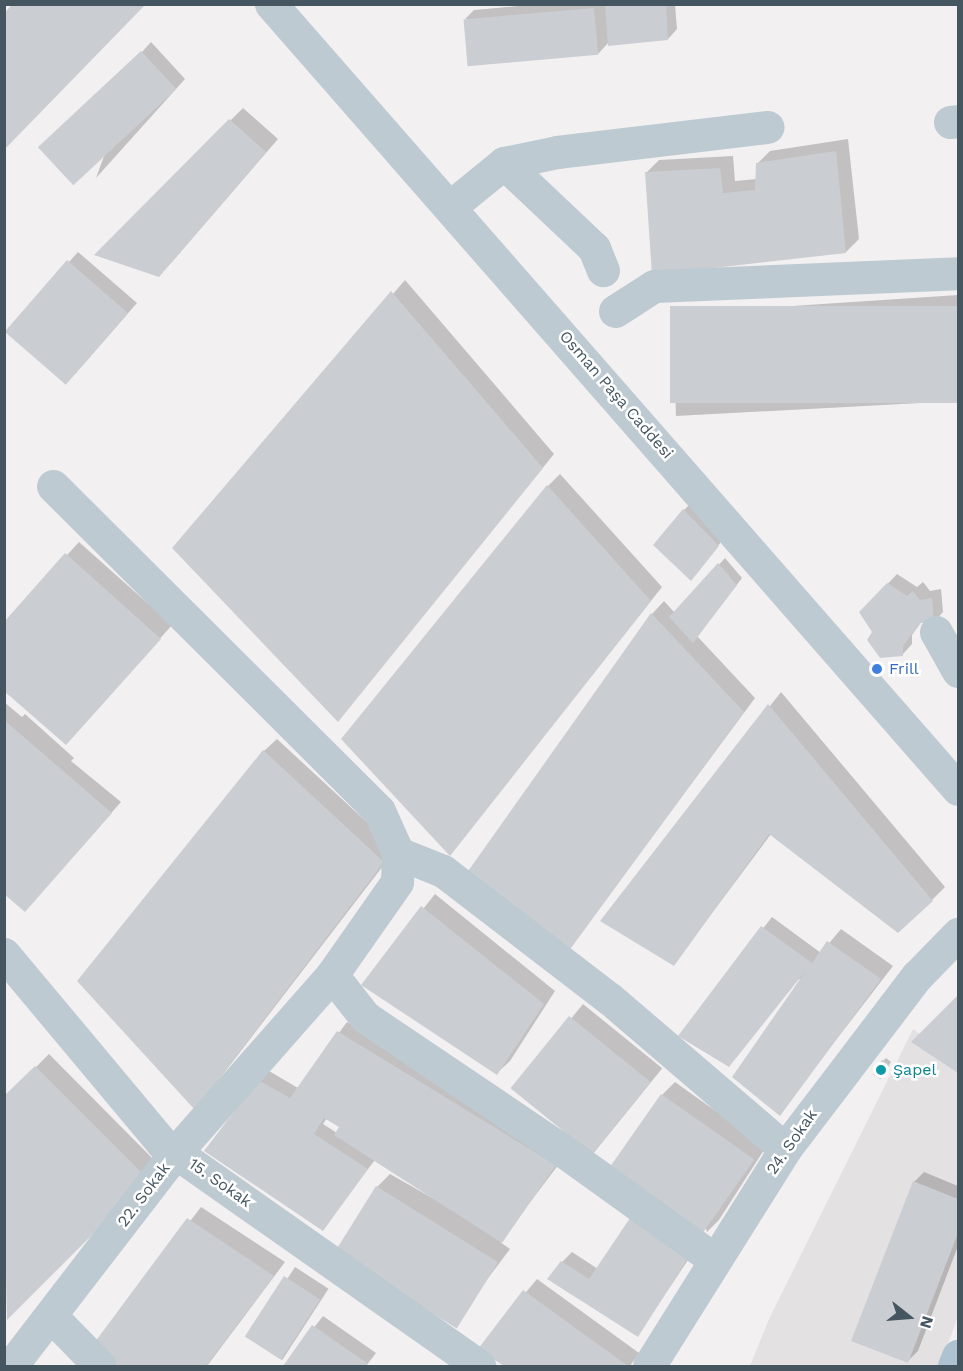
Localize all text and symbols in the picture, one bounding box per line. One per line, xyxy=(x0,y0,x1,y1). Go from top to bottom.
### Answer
street label: Osman Paşa Caddesi xyxy=(555,327,677,463)
place label: Frill xyxy=(889,659,919,679)
marker: Frill xyxy=(870,662,884,676)
place label: Şapel xyxy=(893,1060,936,1080)
marker: Şapel xyxy=(874,1063,888,1077)
street label: 24. Sokak xyxy=(763,1106,821,1178)
street label: 15. Sokak xyxy=(185,1154,255,1212)
street label: 22. Sokak xyxy=(114,1159,174,1231)
north arrow xyxy=(879,1287,939,1347)
text: N xyxy=(916,1314,938,1331)

